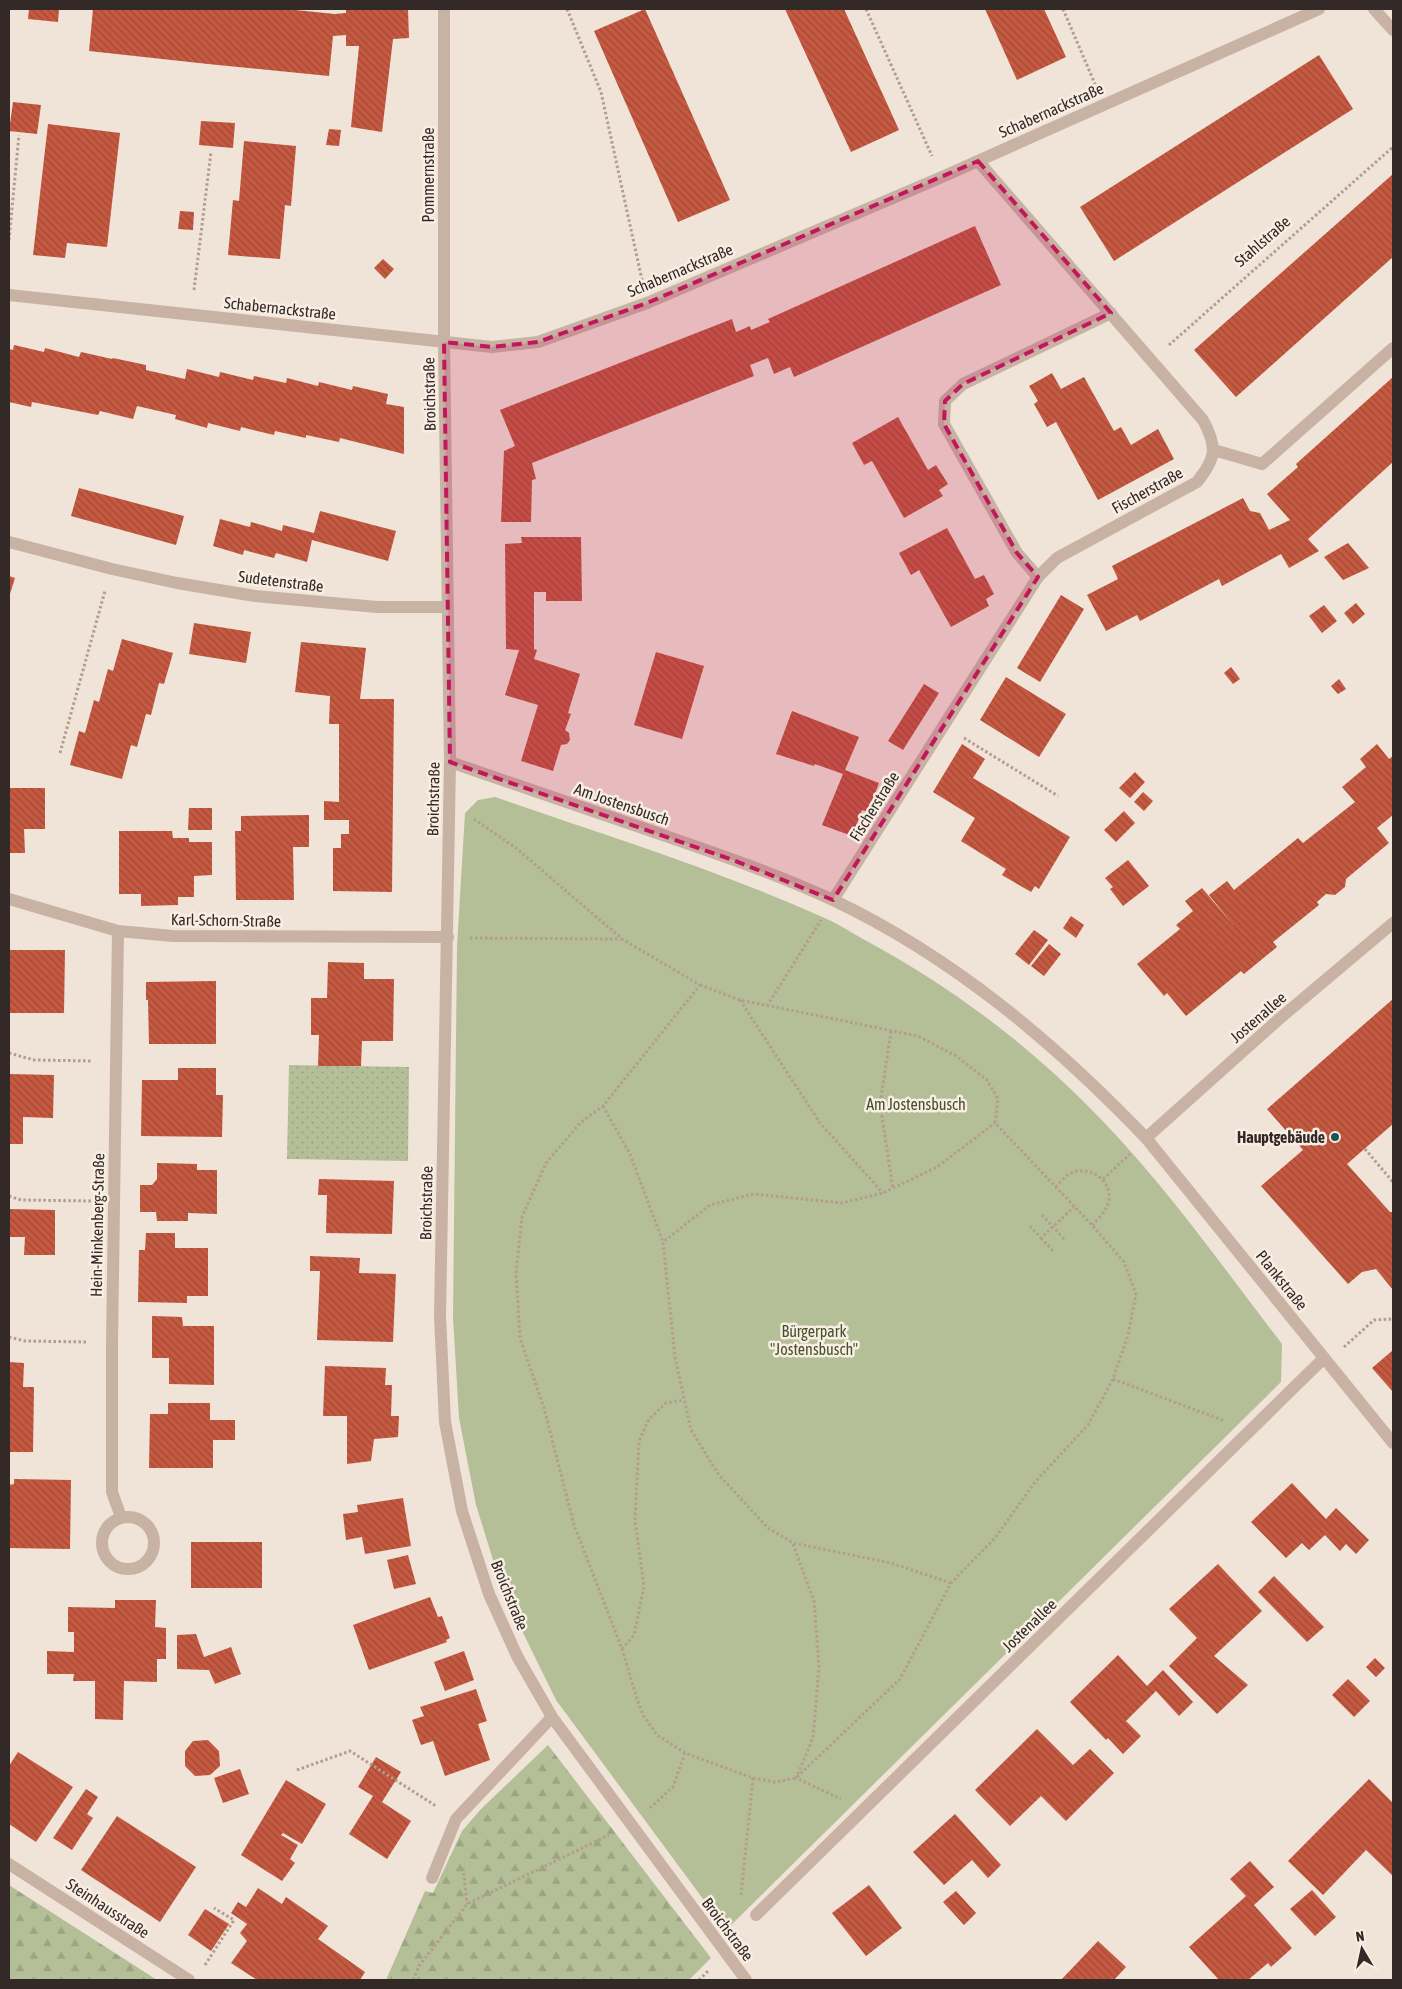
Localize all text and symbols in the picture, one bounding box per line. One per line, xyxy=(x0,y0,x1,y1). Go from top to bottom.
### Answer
street label: Schabernackstraße xyxy=(996,79,1106,141)
street label: Pommernstraße xyxy=(419,128,437,222)
street label: Stahlstraße xyxy=(1231,212,1293,270)
street label: Schabernackstraße xyxy=(625,240,735,300)
street label: Schabernackstraße xyxy=(223,293,337,323)
street label: Broichstraße xyxy=(419,357,439,431)
street label: Fischerstraße xyxy=(1108,463,1186,517)
street label: Sudetenstraße xyxy=(237,567,325,595)
street label: Broichstraße xyxy=(423,762,443,836)
street label: Fischerstraße xyxy=(846,768,902,844)
street label: Am Jostensbusch xyxy=(572,779,672,829)
street label: Karl-Schorn-Straße xyxy=(171,910,281,930)
street label: Jostenallee xyxy=(1226,988,1290,1046)
park label: Am Jostensbusch xyxy=(866,1095,966,1113)
place label: Hauptgebäude xyxy=(1237,1128,1325,1146)
marker: Hauptgebäude xyxy=(1329,1131,1341,1143)
street label: Hein-Minkenberg-Straße xyxy=(87,1153,108,1297)
street label: Broichstraße xyxy=(416,1166,436,1240)
street label: Plankstraße xyxy=(1253,1247,1311,1313)
park label: Bürgerpark "Jostensbusch" xyxy=(770,1322,858,1358)
street label: Broichstraße xyxy=(488,1557,532,1633)
street label: Jostenallee xyxy=(998,1595,1060,1655)
street label: Steinhausstraße xyxy=(63,1874,153,1942)
street label: Broichstraße xyxy=(699,1894,757,1964)
north arrow xyxy=(1337,1924,1387,1974)
text: N xyxy=(1355,1928,1365,1945)

